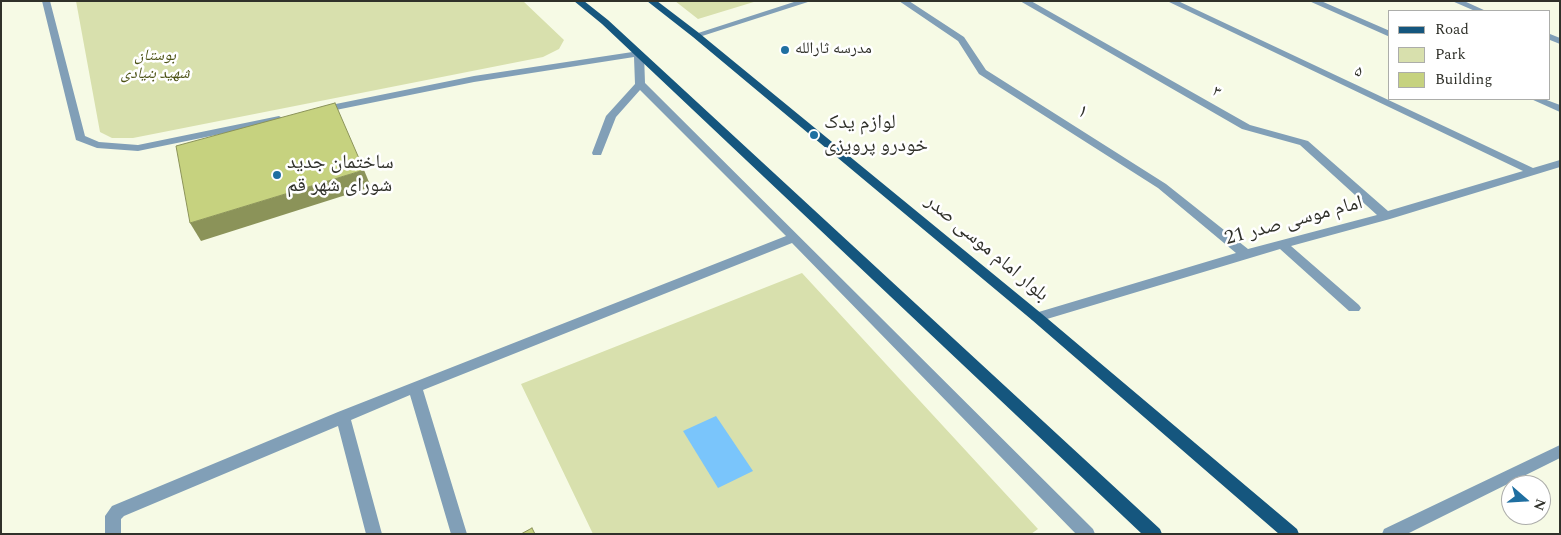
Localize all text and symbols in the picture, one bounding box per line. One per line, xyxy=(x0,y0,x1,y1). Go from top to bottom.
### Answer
legend xyxy=(1388,10,1551,100)
text: Road xyxy=(1435,18,1469,41)
place label: مدرسه ثارالله xyxy=(795,40,872,60)
text: Park xyxy=(1435,43,1466,66)
marker: مدرسه ثارالله xyxy=(779,44,791,56)
park label: بوستان شهید بنیادی xyxy=(120,47,190,85)
street label: ۵ xyxy=(1351,63,1365,83)
text: Building xyxy=(1435,68,1492,91)
street label: ۳ xyxy=(1208,83,1224,103)
street label: ۱ xyxy=(1072,100,1092,126)
place label: لوازم یدک خودرو پرویزی xyxy=(824,112,928,159)
marker: لوازم یدک خودرو پرویزی xyxy=(808,129,820,141)
place label: ساختمان جدید شورای شهر قم xyxy=(287,152,394,199)
marker: ساختمان جدید شورای شهر قم xyxy=(271,169,283,181)
street label: بلوار امام موسی صدر xyxy=(919,190,1053,308)
street label: امام موسی صدر 21 xyxy=(1222,192,1366,252)
north arrow xyxy=(1501,475,1551,525)
text: N xyxy=(1528,496,1551,514)

